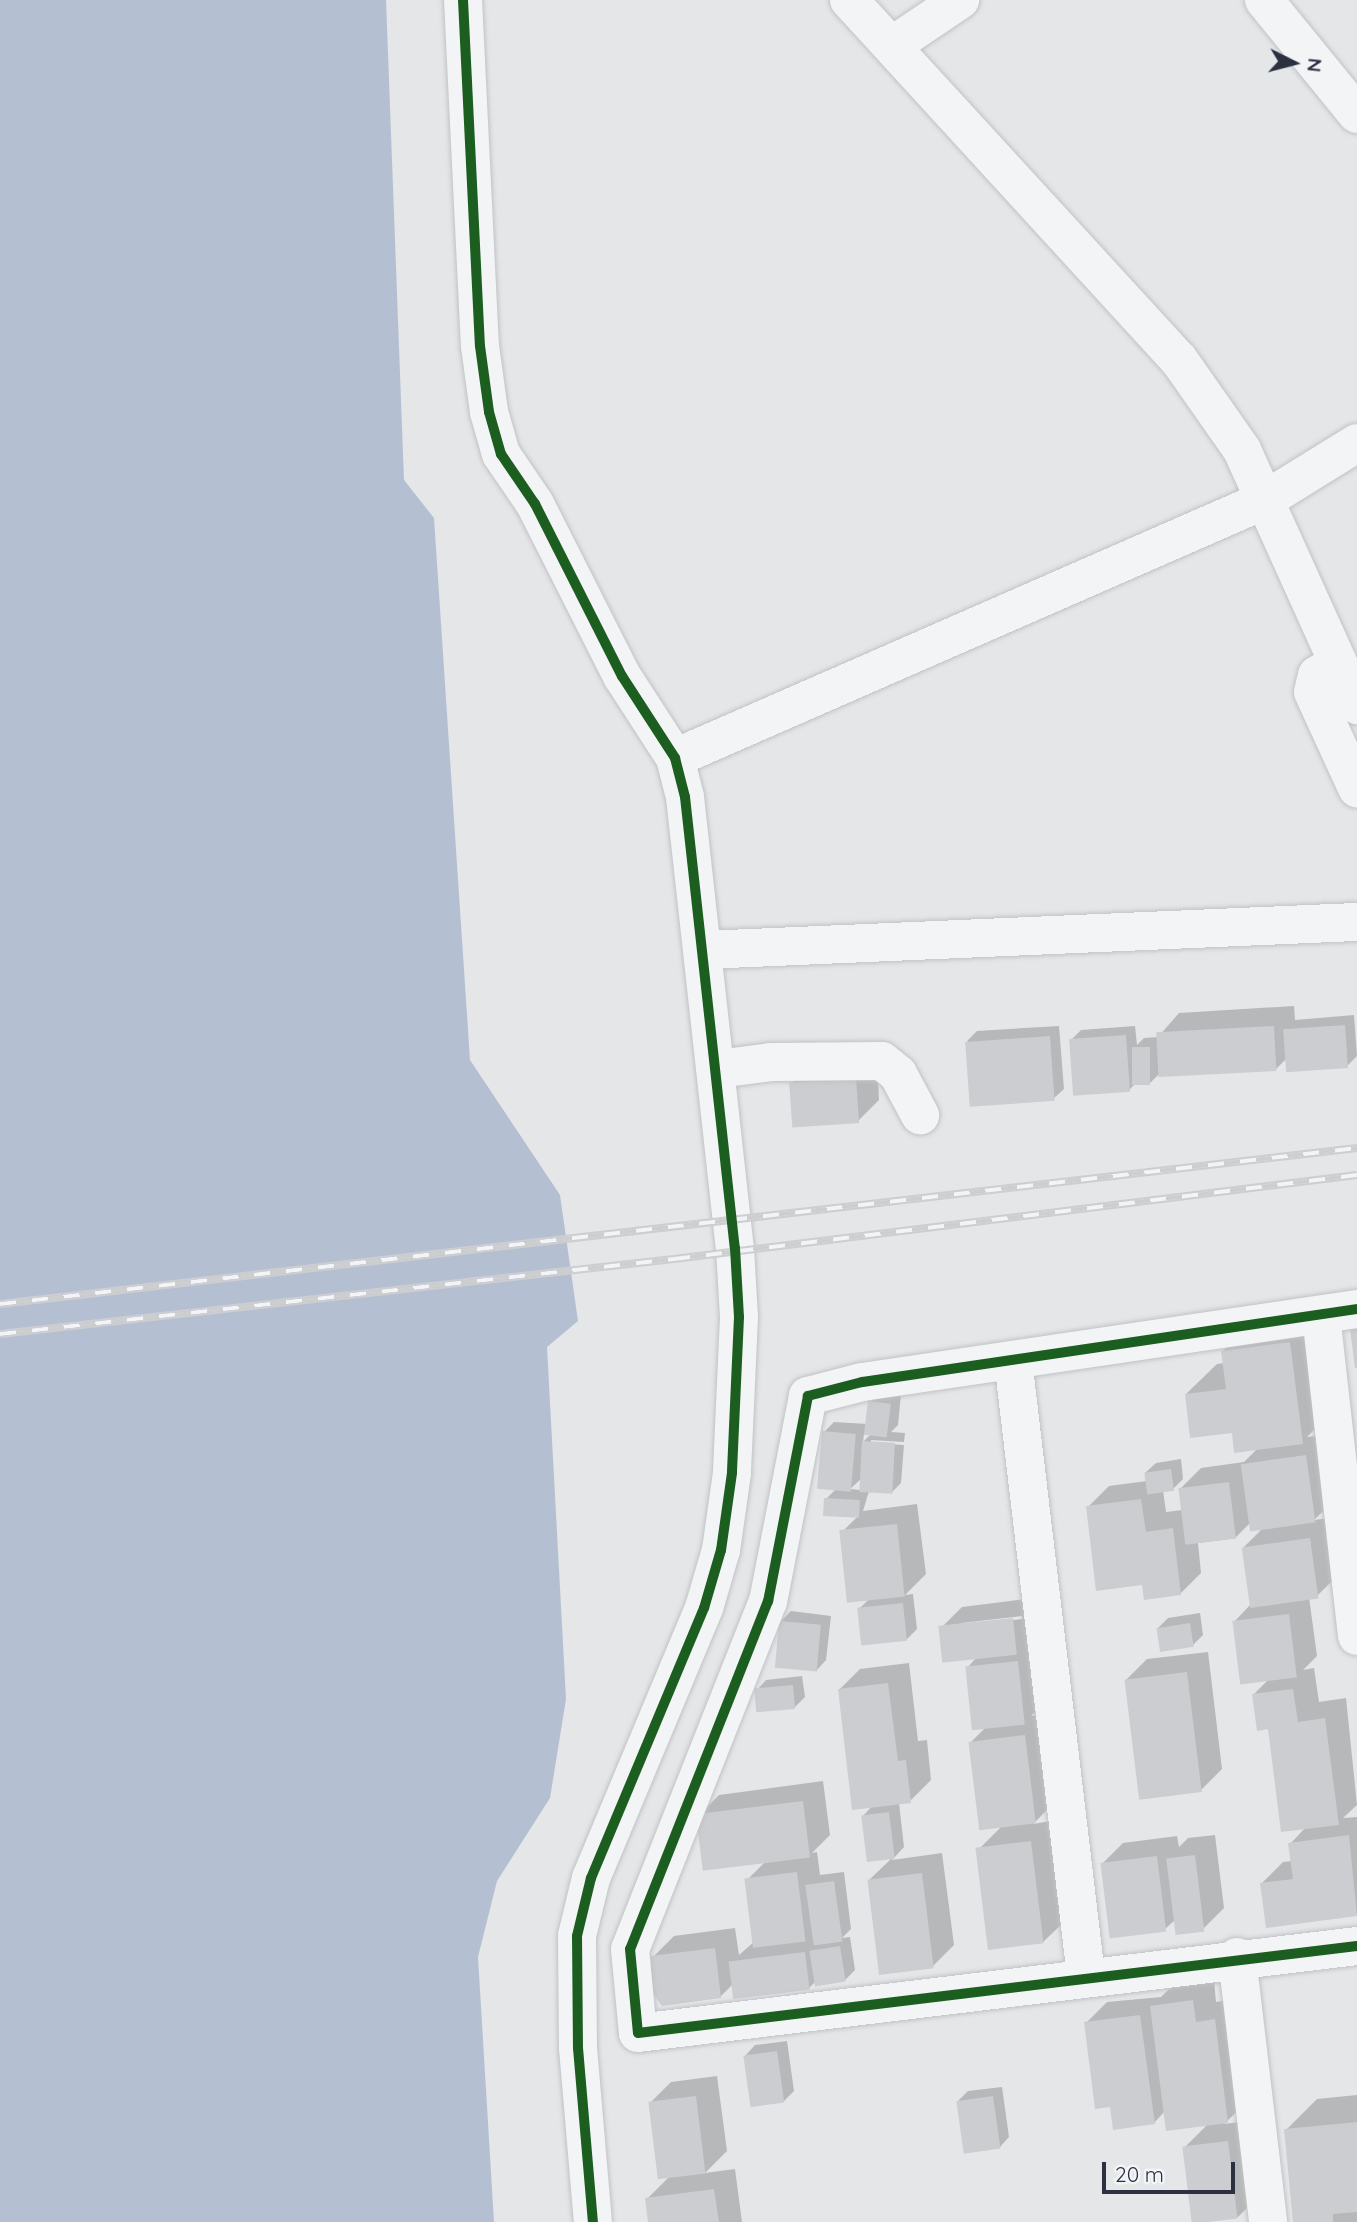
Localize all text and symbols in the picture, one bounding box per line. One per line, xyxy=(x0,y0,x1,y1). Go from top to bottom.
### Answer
north arrow xyxy=(1259,28,1329,98)
text: N xyxy=(1302,57,1328,73)
scale bar xyxy=(1105,2148,1238,2192)
text: 20 m xyxy=(1115,2161,1164,2187)

